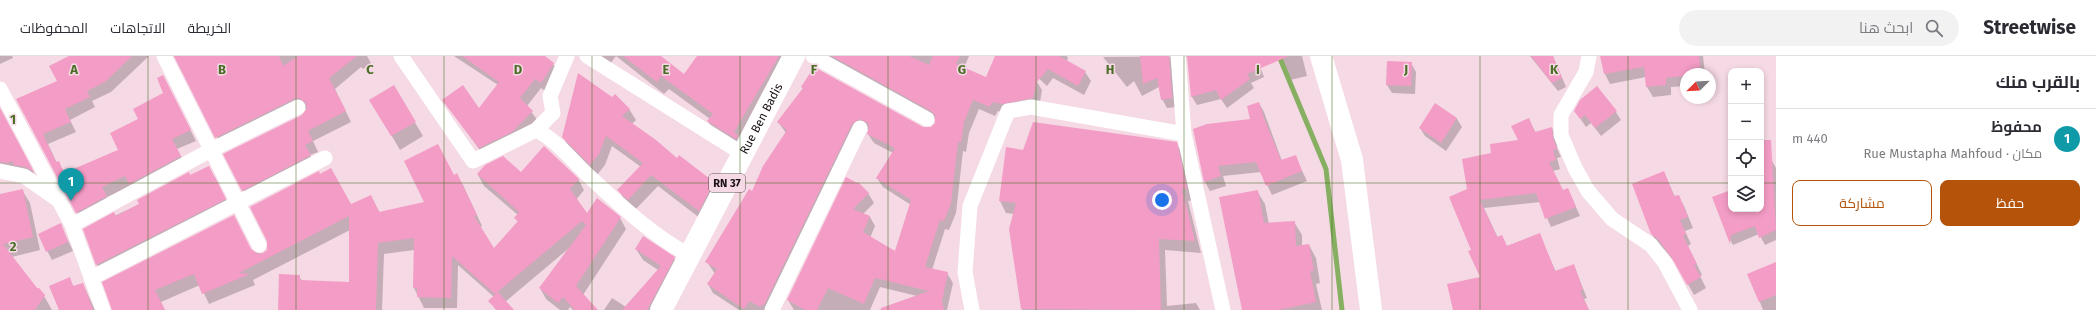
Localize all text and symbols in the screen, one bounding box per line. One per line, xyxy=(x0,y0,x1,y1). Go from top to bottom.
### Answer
search box xyxy=(1679,10,1959,46)
text: Streetwise xyxy=(1983,16,2076,39)
icon: search xyxy=(1923,17,1945,39)
text: ابحث هنا xyxy=(1859,19,1913,37)
text: المحفوظات xyxy=(20,20,88,37)
text: الاتجاهات xyxy=(110,20,166,37)
text: الخريطة xyxy=(188,20,231,37)
text: A xyxy=(69,62,78,77)
text: B xyxy=(218,62,226,77)
text: C xyxy=(366,62,374,77)
text: D xyxy=(514,62,523,77)
text: E xyxy=(663,62,670,77)
text: F xyxy=(811,62,818,77)
text: G xyxy=(958,62,966,77)
text: H xyxy=(1106,62,1114,77)
text: I xyxy=(1256,62,1260,77)
text: J xyxy=(1403,62,1408,77)
text: K xyxy=(1550,62,1559,77)
north arrow xyxy=(1680,68,1716,104)
map controls xyxy=(1728,68,1764,212)
button: + xyxy=(1728,68,1764,104)
text: بالقرب منك xyxy=(1996,72,2080,93)
street label: Rue Ben Badis xyxy=(737,80,786,156)
button: − xyxy=(1728,104,1764,140)
text: 1 xyxy=(10,112,16,127)
text: محفوظ xyxy=(1991,118,2042,136)
text: 440 m xyxy=(1792,131,1828,146)
text: 1 xyxy=(2064,131,2070,146)
button: locate xyxy=(1728,140,1764,176)
text: مكان · Rue Mustapha Mahfoud xyxy=(1863,146,2042,161)
pin: 1 xyxy=(58,168,84,201)
road number: RN 37 xyxy=(709,174,745,192)
button: layers xyxy=(1728,176,1764,212)
button: مشاركة xyxy=(1792,180,1932,226)
button: حفظ xyxy=(1940,180,2080,226)
your location xyxy=(1152,190,1172,210)
text: 2 xyxy=(10,239,17,254)

